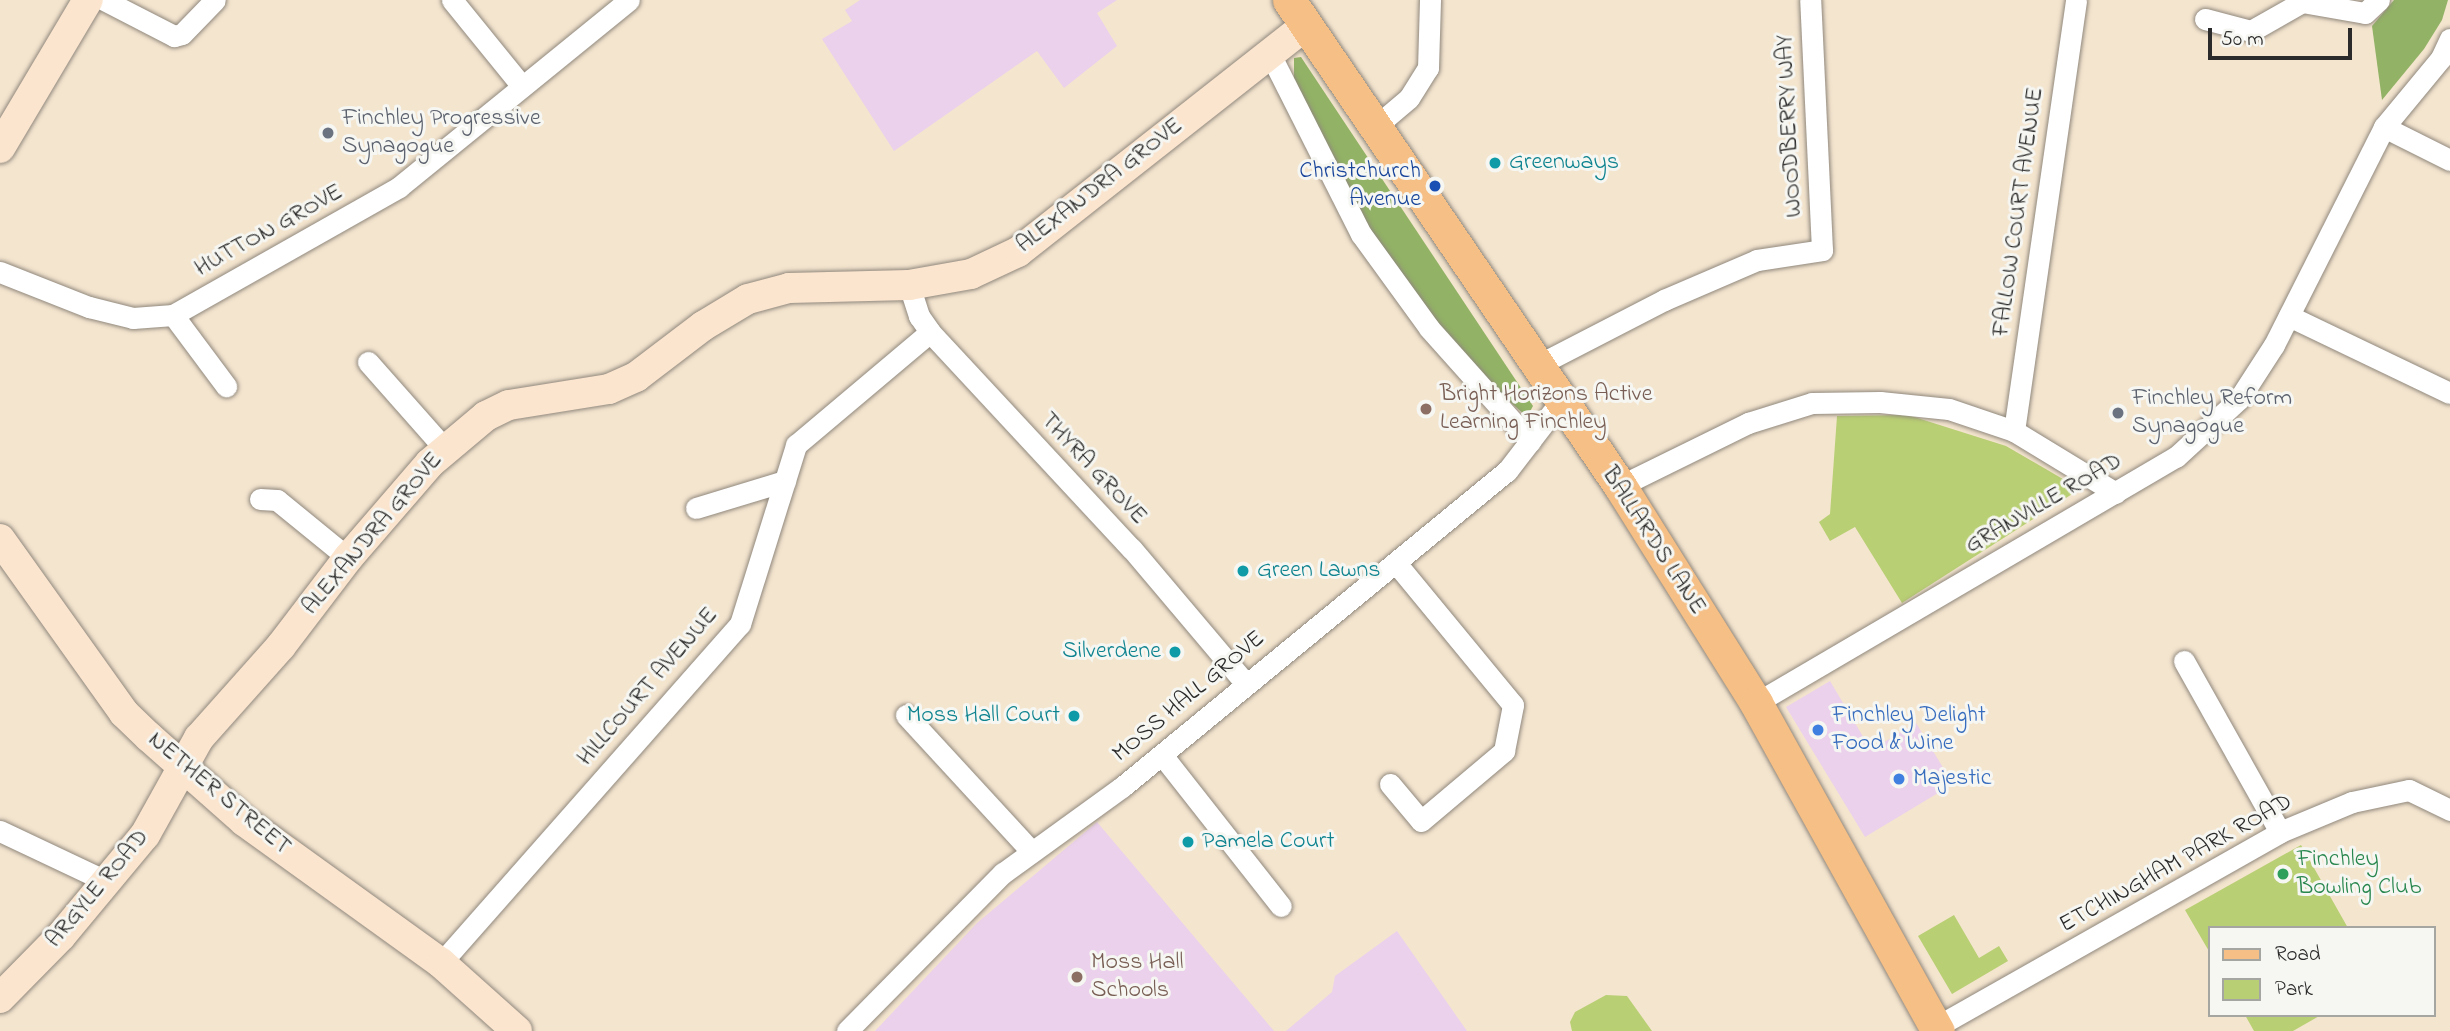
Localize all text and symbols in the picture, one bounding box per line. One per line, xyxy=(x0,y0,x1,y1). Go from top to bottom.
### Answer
scale bar xyxy=(2212,14,2356,58)
text: 50 m xyxy=(2221,25,2264,55)
street label: WOODBERRY WAY xyxy=(1771,34,1809,218)
street label: FALLOW COURT AVENUE xyxy=(1987,86,2051,338)
place label: Finchley Progressive Synagogue xyxy=(342,105,541,161)
street label: ALEXANDRA GROVE xyxy=(1011,112,1189,260)
marker: Finchley Progressive Synagogue xyxy=(320,125,336,141)
place label: Greenways xyxy=(1509,149,1619,177)
marker: Greenways xyxy=(1487,155,1503,171)
place label: Christchurch Avenue xyxy=(1299,158,1421,214)
street label: HUTTON GROVE xyxy=(190,178,348,284)
marker: Christchurch Avenue xyxy=(1427,178,1443,194)
place label: Bright Horizons Active Learning Finchley xyxy=(1440,381,1653,437)
place label: Finchley Reform Synagogue xyxy=(2132,385,2292,441)
marker: Bright Horizons Active Learning Finchley xyxy=(1418,401,1434,417)
marker: Finchley Reform Synagogue xyxy=(2110,405,2126,421)
street label: THYRA GROVE xyxy=(1034,407,1152,531)
street label: ALEXANDRA GROVE xyxy=(297,447,449,621)
street label: GRANVILLE ROAD xyxy=(1960,447,2128,561)
street label: BALLARDS LANE xyxy=(1595,462,1711,620)
place label: Green Lawns xyxy=(1257,557,1380,585)
marker: Green Lawns xyxy=(1235,563,1251,579)
street label: HILLCOURT AVENUE xyxy=(571,602,725,772)
street label: MOSS HALL GROVE xyxy=(1107,625,1271,769)
place label: Silverdene xyxy=(1062,638,1161,666)
marker: Silverdene xyxy=(1167,644,1183,660)
place label: Moss Hall Court xyxy=(907,702,1060,730)
place label: Finchley Delight Food & Wine xyxy=(1832,702,1986,758)
marker: Moss Hall Court xyxy=(1066,708,1082,724)
marker: Finchley Delight Food & Wine xyxy=(1810,722,1826,738)
street label: NETHER STREET xyxy=(142,726,296,862)
place label: Majestic xyxy=(1913,765,1991,793)
marker: Majestic xyxy=(1891,771,1907,787)
street label: ETCHINGHAM PARK ROAD xyxy=(2055,788,2297,940)
street label: ARGYLE ROAD xyxy=(40,824,156,954)
place label: Pamela Court xyxy=(1202,828,1335,856)
marker: Pamela Court xyxy=(1180,834,1196,850)
place label: Finchley Bowling Club xyxy=(2297,846,2421,902)
marker: Finchley Bowling Club xyxy=(2275,866,2291,882)
legend xyxy=(2208,926,2436,1017)
text: Road xyxy=(2275,940,2321,970)
place label: Moss Hall Schools xyxy=(1091,949,1183,1005)
marker: Moss Hall Schools xyxy=(1069,969,1085,985)
text: Park xyxy=(2275,975,2313,1005)

